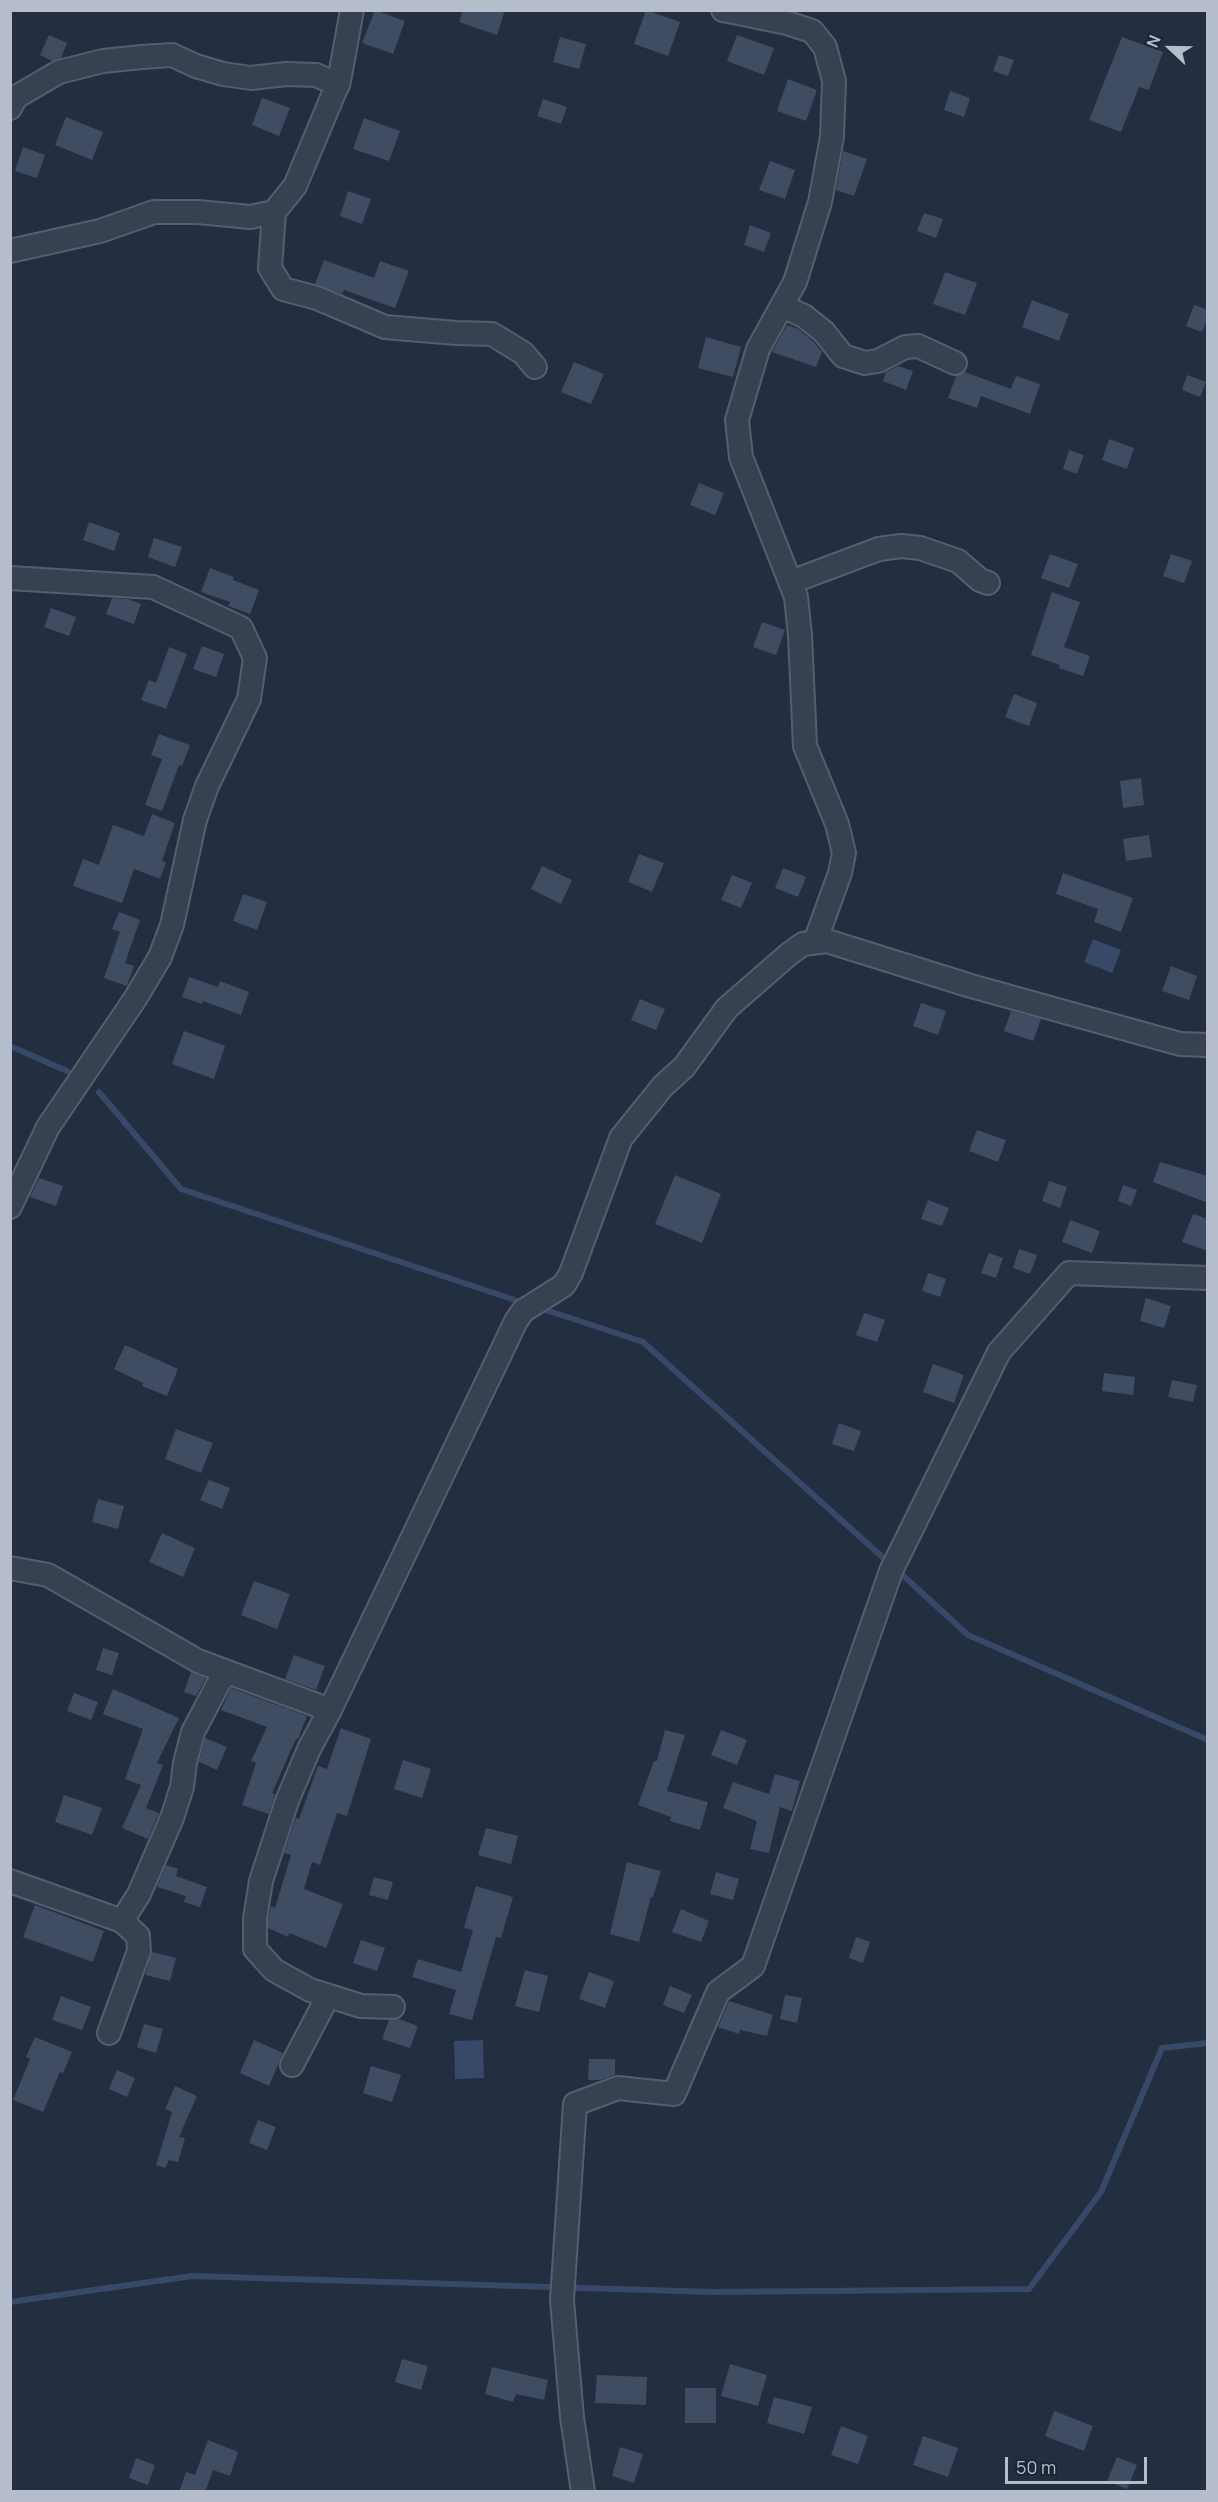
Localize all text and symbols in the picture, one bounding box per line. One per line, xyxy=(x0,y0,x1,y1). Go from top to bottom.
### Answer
north arrow xyxy=(1140,18,1200,78)
text: N xyxy=(1141,32,1166,51)
scale bar xyxy=(1008,2445,1150,2483)
text: 50 m xyxy=(1016,2455,1056,2479)

